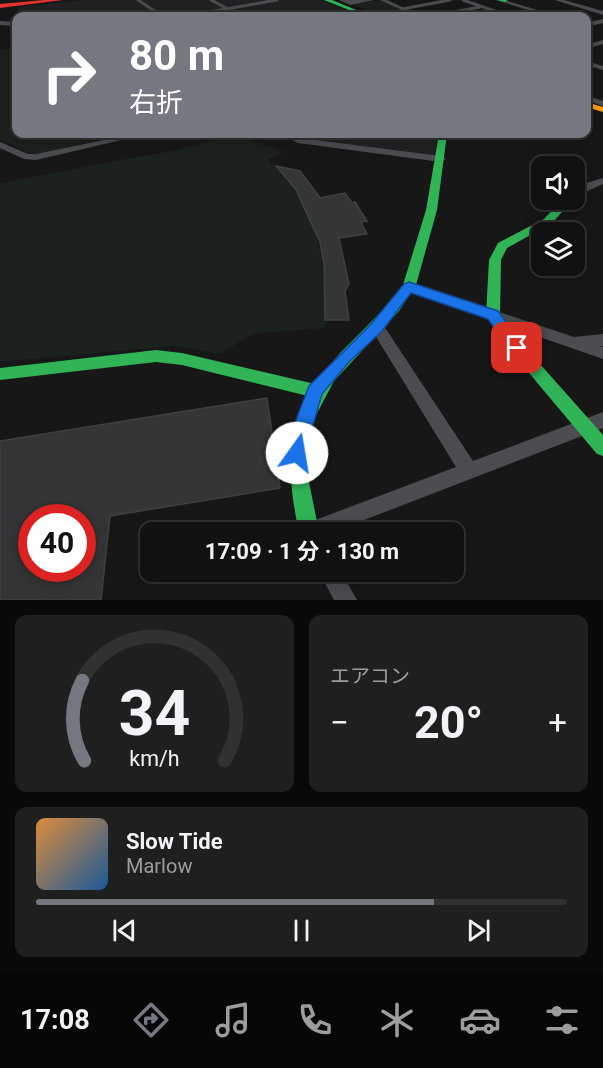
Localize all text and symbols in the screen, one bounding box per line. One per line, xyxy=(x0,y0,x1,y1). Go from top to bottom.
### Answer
text: 80 m xyxy=(129,31,224,80)
icon: right xyxy=(30,36,108,114)
text: 右折 xyxy=(129,87,183,119)
map controls xyxy=(531,156,585,276)
button: sound xyxy=(531,156,585,210)
button: layers xyxy=(531,222,585,276)
pin xyxy=(491,322,542,373)
icon: arrive xyxy=(500,331,533,364)
position arrow xyxy=(265,421,329,485)
speed limit sign: 40 xyxy=(18,504,96,582)
text: 17:09 · 1 分 · 130 m xyxy=(205,539,399,564)
text: エアコン xyxy=(330,664,410,688)
text: 34 xyxy=(119,677,190,750)
text: 20° xyxy=(414,696,483,749)
text: − xyxy=(330,703,349,742)
text: + xyxy=(548,703,567,742)
text: km/h xyxy=(129,746,180,771)
text: Slow Tide xyxy=(126,829,223,854)
text: Marlow xyxy=(126,854,192,878)
icon: previous xyxy=(108,914,141,947)
icon: pause xyxy=(285,914,318,947)
icon: next xyxy=(462,914,495,947)
icon: directions xyxy=(130,999,172,1041)
icon: music xyxy=(212,999,254,1041)
icon: phone xyxy=(294,999,336,1041)
icon: climate xyxy=(376,999,418,1041)
icon: car xyxy=(459,999,501,1041)
icon: filters xyxy=(541,999,583,1041)
text: 17:08 xyxy=(20,1004,90,1036)

